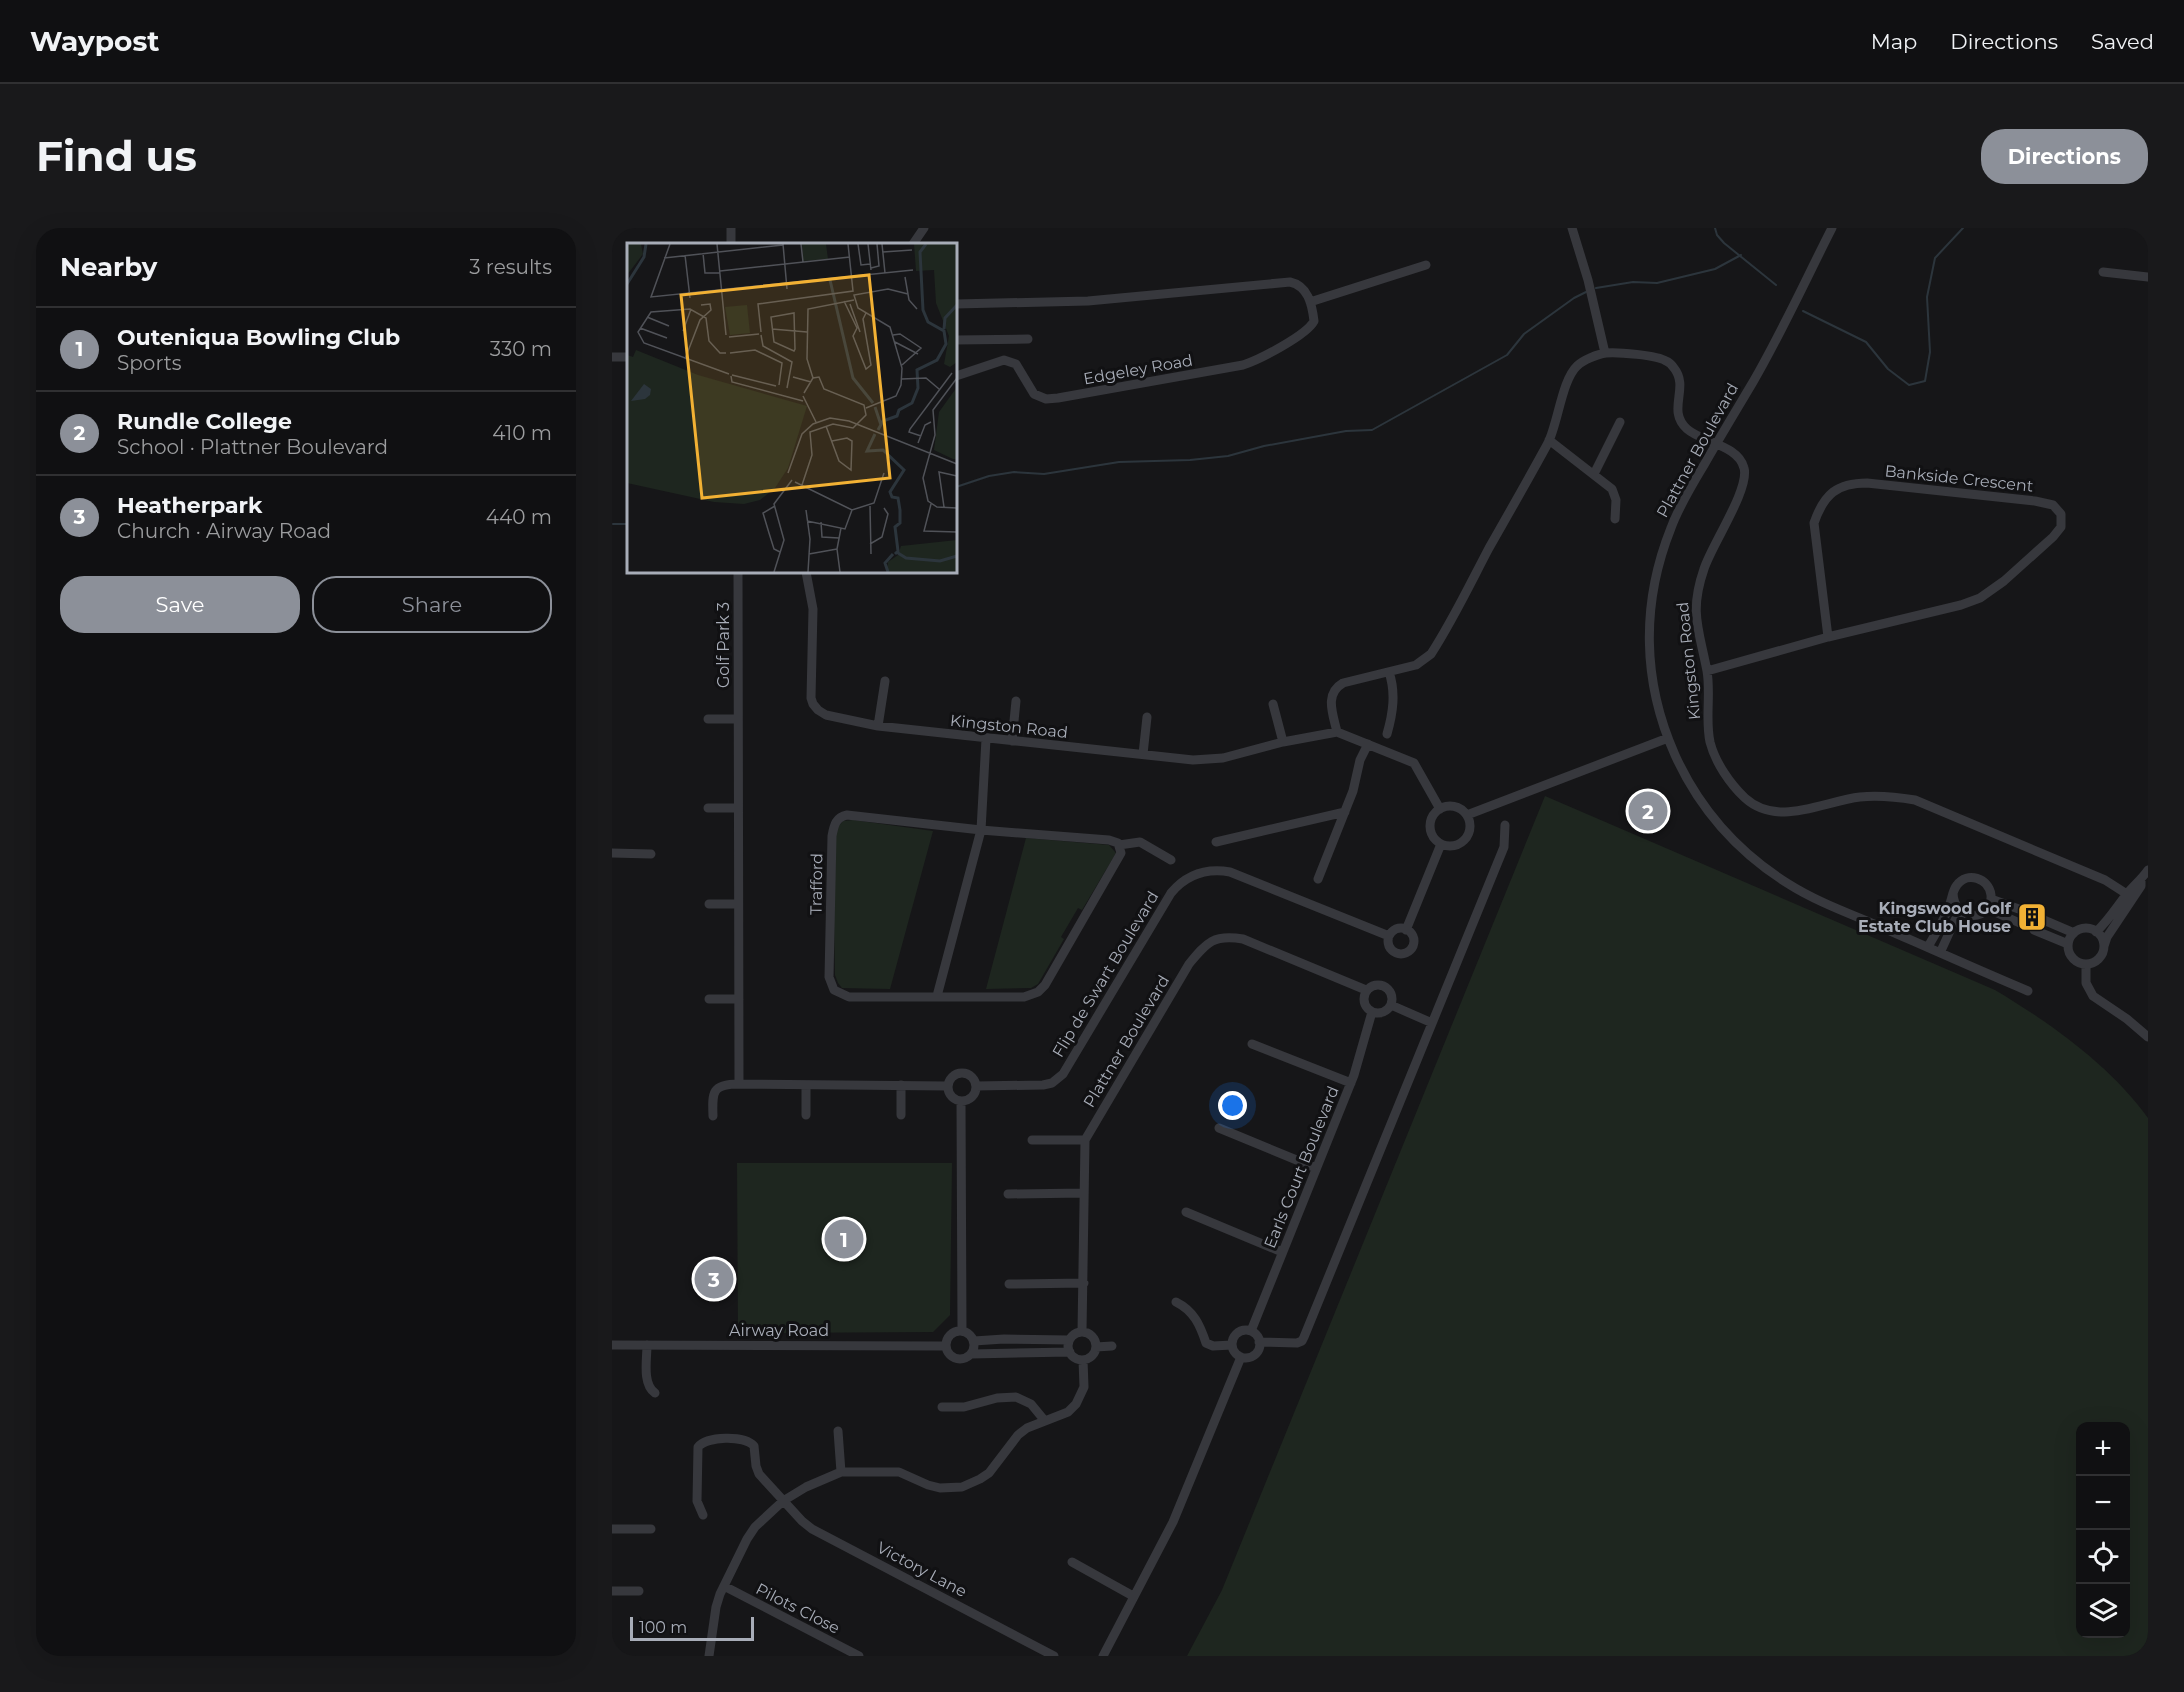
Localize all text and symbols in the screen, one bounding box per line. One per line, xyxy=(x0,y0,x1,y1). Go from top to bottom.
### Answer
text: Waypost xyxy=(30,24,160,58)
text: Map xyxy=(1871,29,1917,54)
text: Directions xyxy=(1950,29,2058,54)
text: Saved xyxy=(2091,29,2154,54)
button: Directions xyxy=(1981,129,2148,184)
text: Find us xyxy=(36,130,197,182)
inset map xyxy=(627,243,957,573)
text: Nearby xyxy=(60,251,157,283)
text: 3 results xyxy=(469,255,552,279)
text: Outeniqua Bowling Club xyxy=(117,324,400,351)
text: 1 xyxy=(76,337,83,361)
text: 330 m xyxy=(490,337,552,361)
text: Sports xyxy=(117,351,182,375)
street label: Edgeley Road xyxy=(1082,351,1194,388)
street label: Plattner Boulevard xyxy=(1653,380,1742,521)
text: Rundle College xyxy=(117,408,292,435)
text: 2 xyxy=(74,421,85,445)
text: 410 m xyxy=(492,421,552,445)
text: School · Plattner Boulevard xyxy=(117,435,388,459)
street label: Bankside Crescent xyxy=(1884,461,2035,496)
text: Heatherpark xyxy=(117,492,262,519)
text: 3 xyxy=(74,505,85,529)
text: 440 m xyxy=(486,505,552,529)
text: Church · Airway Road xyxy=(117,519,331,543)
button: Save xyxy=(60,576,300,633)
button: Share xyxy=(312,576,552,633)
street label: Kingston Road xyxy=(1673,601,1704,721)
street label: Golf Park 3 xyxy=(714,602,733,688)
street label: Kingston Road xyxy=(949,711,1069,742)
pin: 2 xyxy=(1628,788,1668,834)
street label: Trafford xyxy=(806,853,827,915)
street label: Flip de Swart Boulevard xyxy=(1048,888,1163,1061)
place label: Kingswood Golf Estate Club House xyxy=(1858,899,2012,936)
building icon: Kingswood Golf Estate Club House xyxy=(2016,901,2048,933)
street label: Plattner Boulevard xyxy=(1080,972,1173,1111)
street label: Earls Court Boulevard xyxy=(1260,1083,1343,1251)
your location xyxy=(1218,1091,1247,1120)
pin: 1 xyxy=(824,1216,864,1262)
pin: 3 xyxy=(694,1256,734,1302)
street label: Airway Road xyxy=(729,1321,829,1340)
map controls xyxy=(2076,1422,2130,1638)
button: + xyxy=(2076,1422,2130,1476)
button: − xyxy=(2076,1476,2130,1530)
button: locate xyxy=(2076,1530,2130,1584)
street label: Victory Lane xyxy=(874,1538,970,1601)
street label: Pilots Close xyxy=(753,1579,843,1638)
button: layers xyxy=(2076,1584,2130,1638)
scale bar xyxy=(630,1614,754,1642)
text: 100 m xyxy=(639,1618,687,1637)

